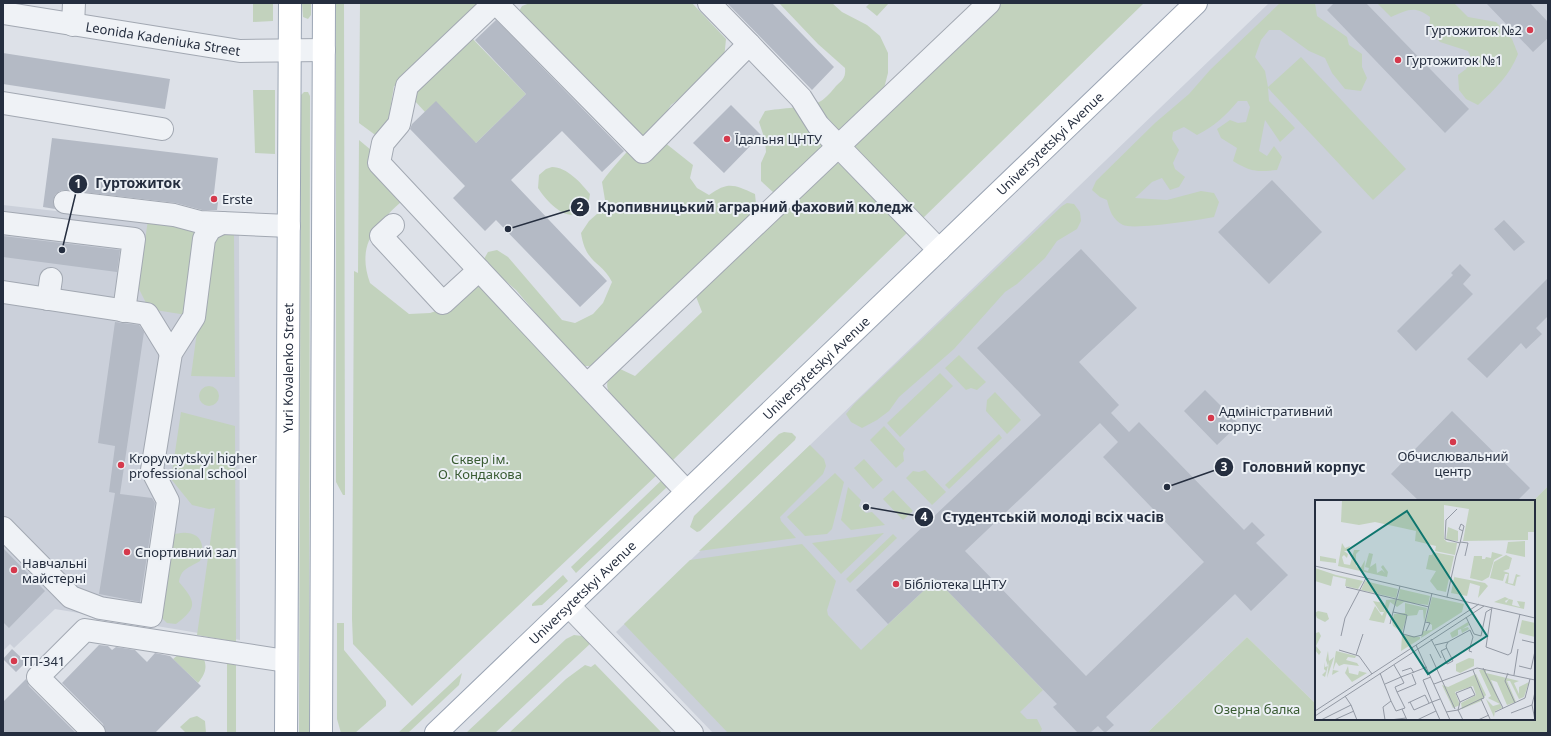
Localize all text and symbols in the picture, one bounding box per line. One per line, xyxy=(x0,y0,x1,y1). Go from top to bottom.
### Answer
street label: Leonida Kadeniuka Street xyxy=(84,17,242,60)
place label: Гуртожиток №2 xyxy=(1425,21,1522,39)
marker: Гуртожиток №2 xyxy=(1525,25,1535,35)
place label: Гуртожиток №1 xyxy=(1406,51,1503,69)
marker: Гуртожиток №1 xyxy=(1393,55,1403,65)
street label: Universytetskyi Avenue xyxy=(992,88,1107,199)
place label: Їдальня ЦНТУ xyxy=(735,130,823,148)
marker: Їдальня ЦНТУ xyxy=(722,134,732,144)
callout: Гуртожиток xyxy=(68,171,189,197)
text: Гуртожиток xyxy=(95,173,181,192)
text: 1 xyxy=(75,175,81,192)
place label: Erste xyxy=(222,190,253,208)
marker: Erste xyxy=(209,194,219,204)
callout: Кропивницький аграрний фаховий коледж xyxy=(570,194,921,220)
text: Кропивницький аграрний фаховий коледж xyxy=(597,197,914,216)
text: 2 xyxy=(577,198,584,215)
street label: Yuri Kovalenko Street xyxy=(279,303,297,433)
street label: Universytetskyi Avenue xyxy=(759,312,874,424)
place label: Адміністративний корпус xyxy=(1219,402,1333,435)
marker: Адміністративний корпус xyxy=(1206,413,1216,423)
marker: Обчислювальний центр xyxy=(1448,437,1458,447)
place label: Обчислювальний центр xyxy=(1397,447,1509,480)
place label: Kropyvnytskyi higher professional school xyxy=(129,449,258,482)
park label: Сквер ім. О. Кондакова xyxy=(438,450,522,483)
callout: Головний корпус xyxy=(1214,454,1374,480)
text: Головний корпус xyxy=(1242,457,1366,476)
text: 3 xyxy=(1221,458,1228,475)
marker: Kropyvnytskyi higher professional school xyxy=(116,460,126,470)
inset map xyxy=(1315,500,1535,720)
callout: Студентській молоді всіх часів xyxy=(914,504,1172,530)
text: Студентській молоді всіх часів xyxy=(942,507,1164,526)
text: 4 xyxy=(921,508,928,525)
street label: Universytetskyi Avenue xyxy=(525,537,640,648)
place label: Спортивний зал xyxy=(135,543,237,561)
marker: Спортивний зал xyxy=(122,547,132,557)
place label: Навчальні майстерні xyxy=(22,554,87,587)
marker: Навчальні майстерні xyxy=(9,565,19,575)
place label: Бібліотека ЦНТУ xyxy=(904,575,1008,593)
marker: Бібліотека ЦНТУ xyxy=(891,579,901,589)
place label: ТП-341 xyxy=(22,652,65,670)
marker: ТП-341 xyxy=(9,656,19,666)
park label: Озерна балка xyxy=(1214,700,1300,718)

